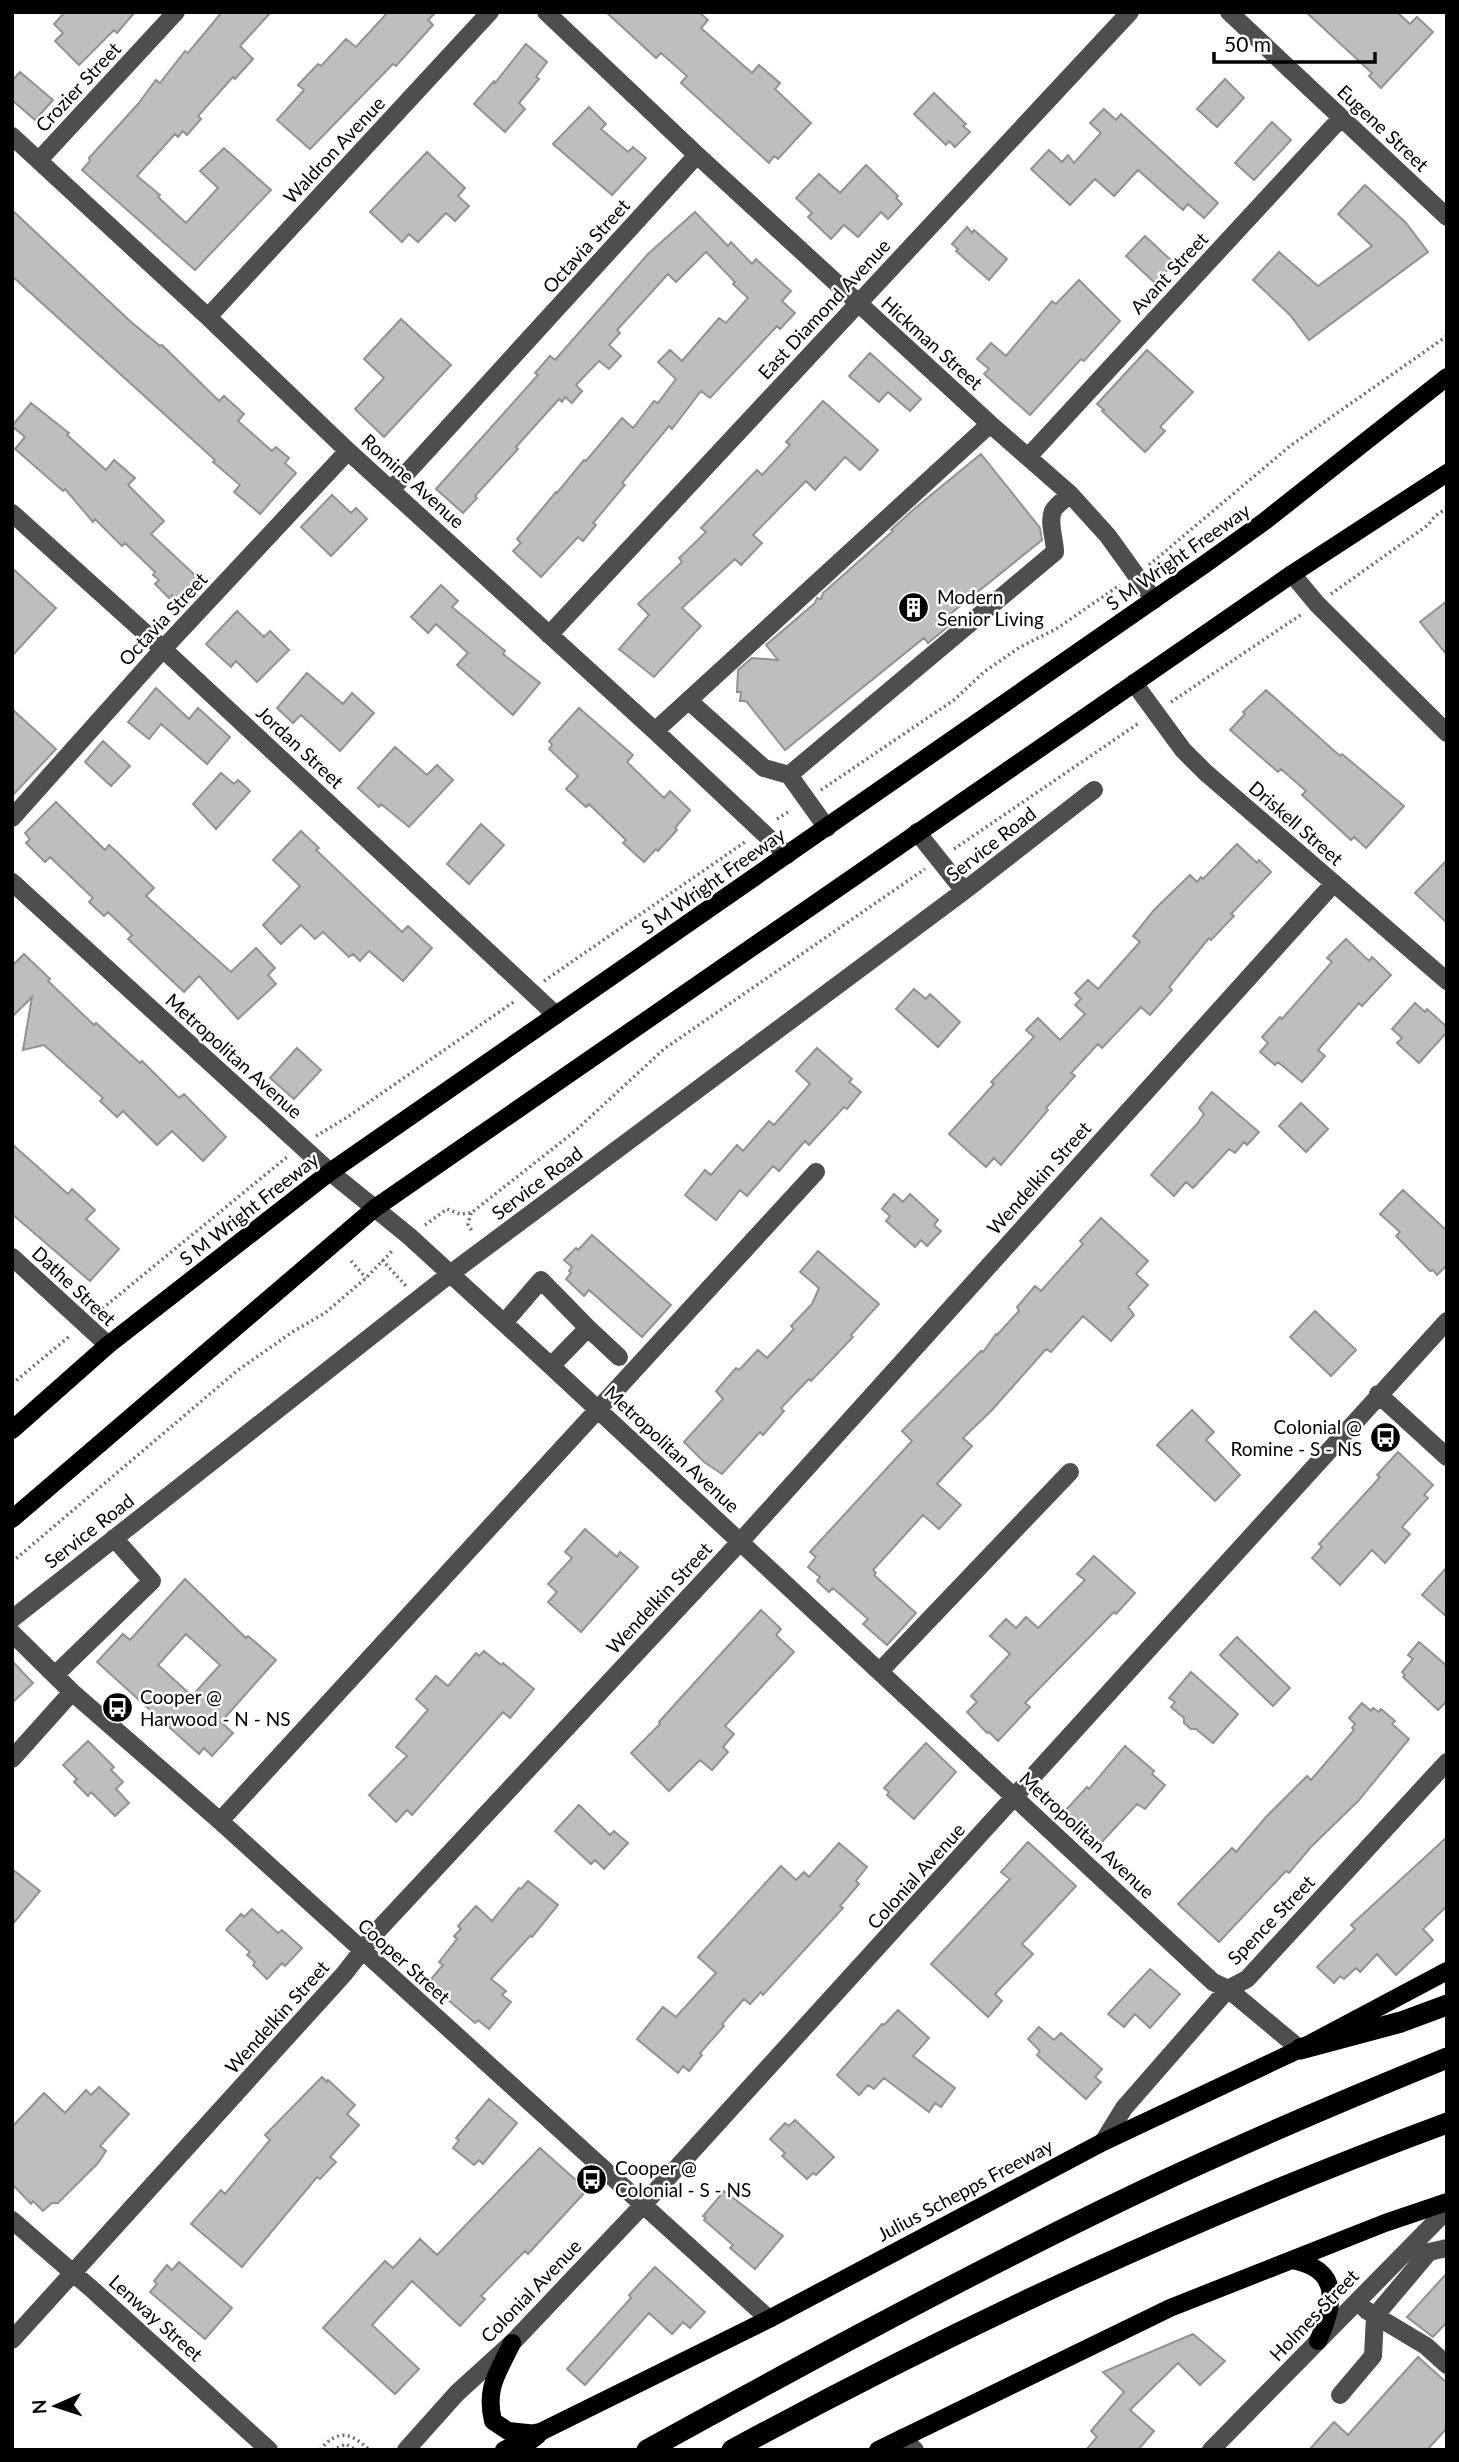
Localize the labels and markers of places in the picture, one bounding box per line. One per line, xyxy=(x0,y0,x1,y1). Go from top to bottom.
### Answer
place label: Modern Senior Living xyxy=(937,585,1044,630)
building icon: Modern Senior Living xyxy=(897,591,931,625)
place label: Colonial @ Romine - S - NS xyxy=(1230,1415,1362,1460)
bus stop icon: Colonial @ Romine - S - NS xyxy=(1368,1421,1402,1455)
place label: Cooper @ Harwood - N - NS xyxy=(140,1685,290,1730)
bus stop icon: Cooper @ Harwood - N - NS xyxy=(100,1691,134,1725)
place label: Cooper @ Colonial - S - NS xyxy=(615,2156,751,2201)
bus stop icon: Cooper @ Colonial - S - NS xyxy=(575,2162,609,2196)

